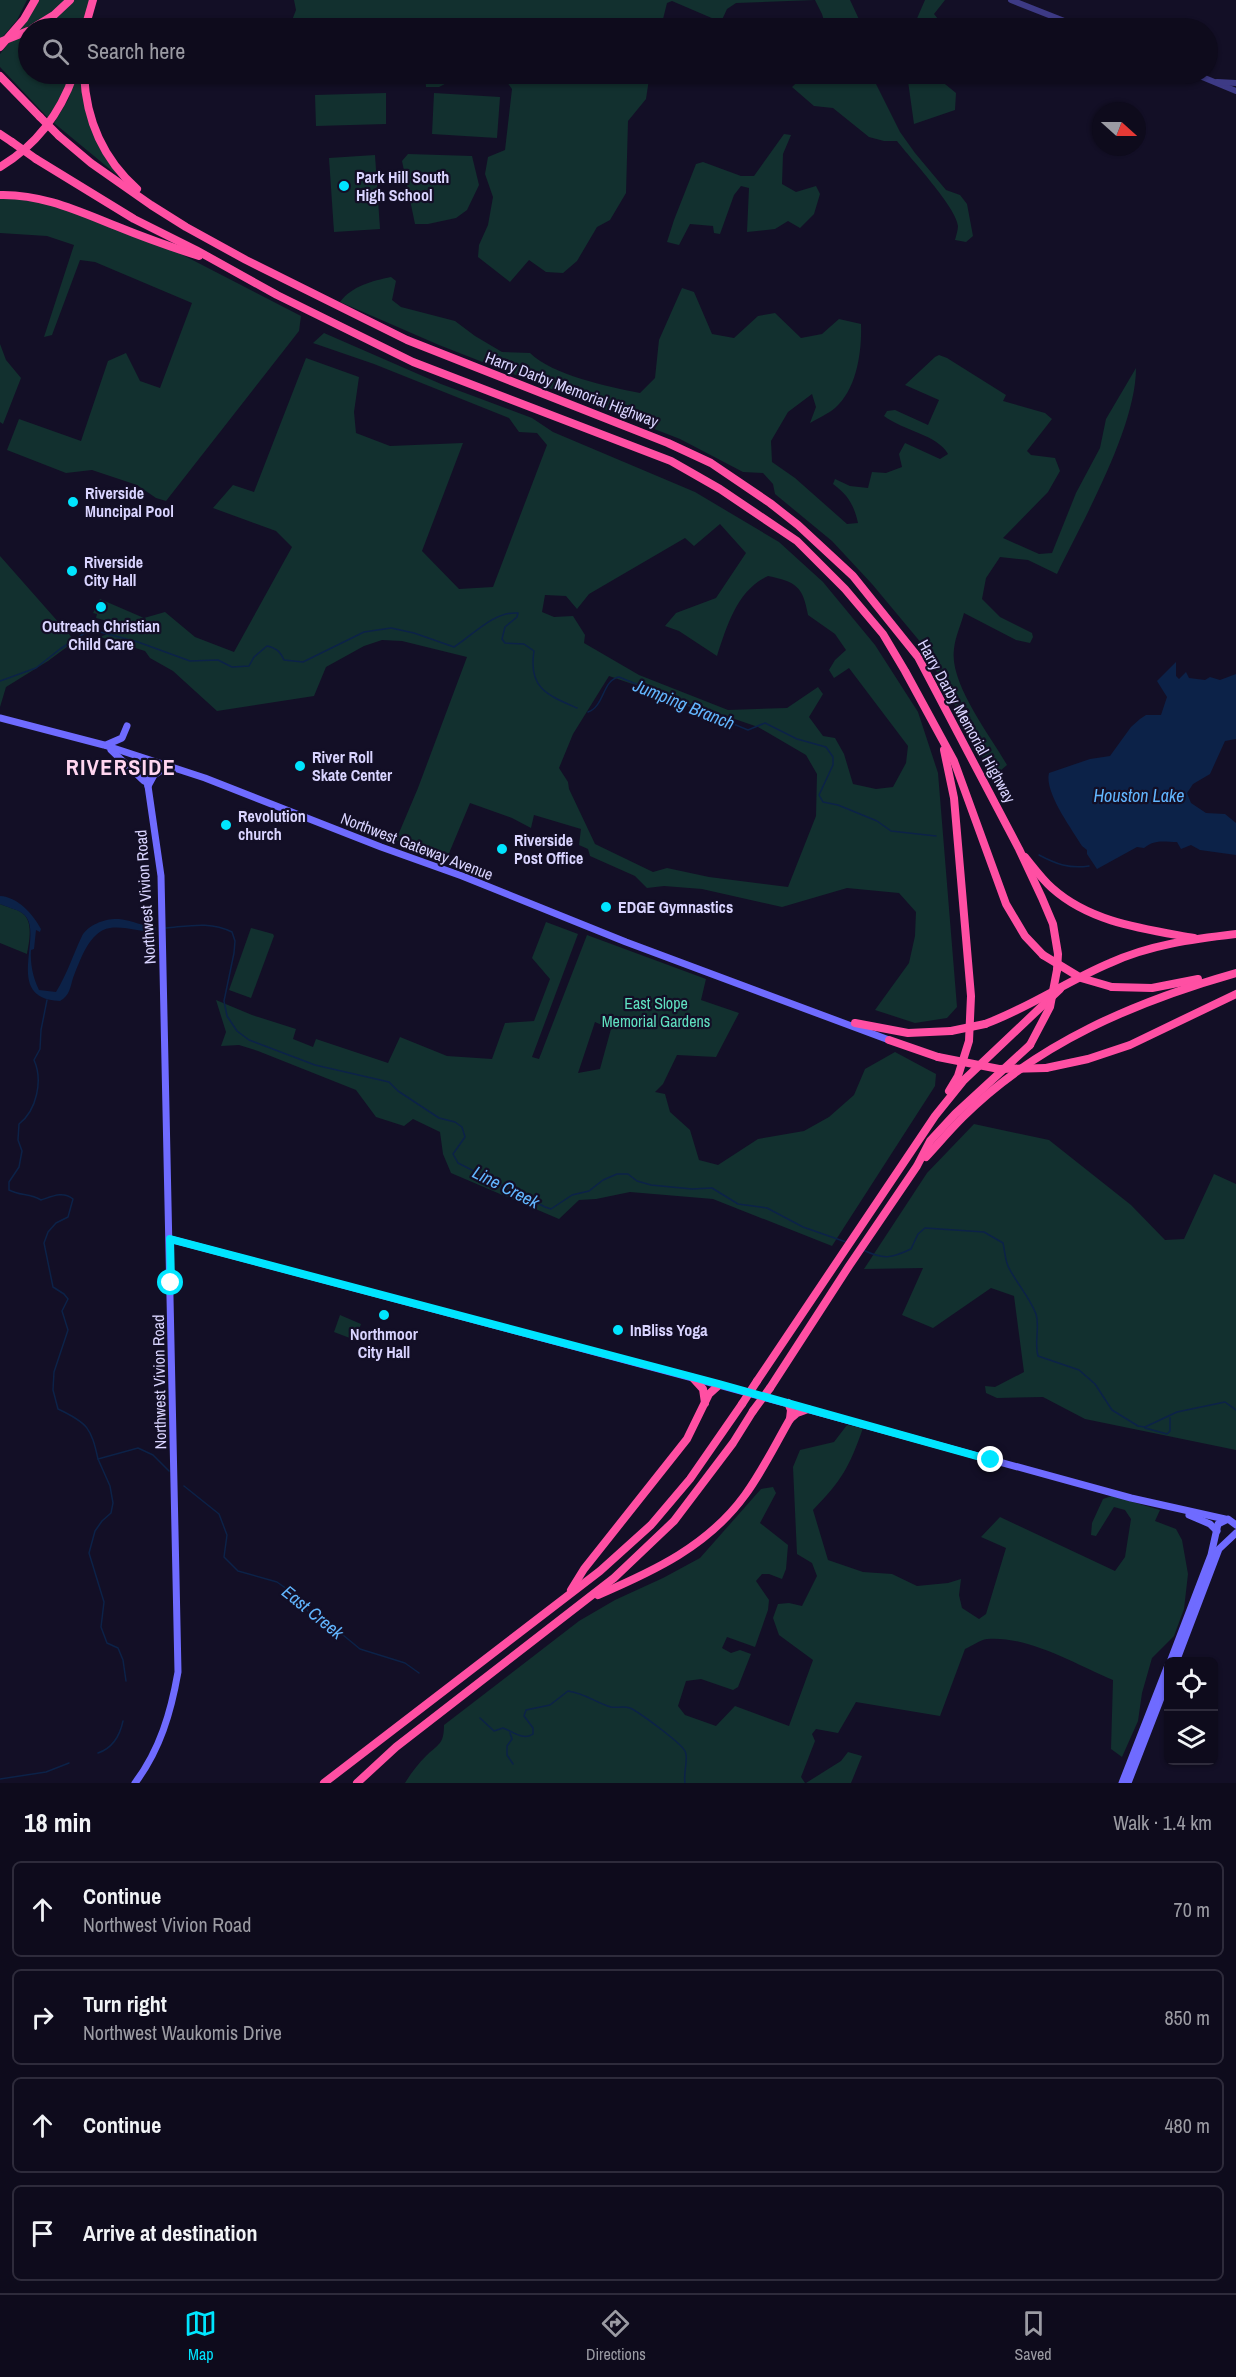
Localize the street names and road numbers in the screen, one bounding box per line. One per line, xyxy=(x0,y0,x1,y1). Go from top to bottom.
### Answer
street label: Harry Darby Memorial Highway xyxy=(482,346,662,432)
street label: Harry Darby Memorial Highway xyxy=(913,635,1021,807)
street label: Northwest Gateway Avenue xyxy=(338,807,496,885)
street label: Northwest Vivion Road xyxy=(129,829,161,965)
street label: Northwest Vivion Road xyxy=(147,1314,171,1450)

